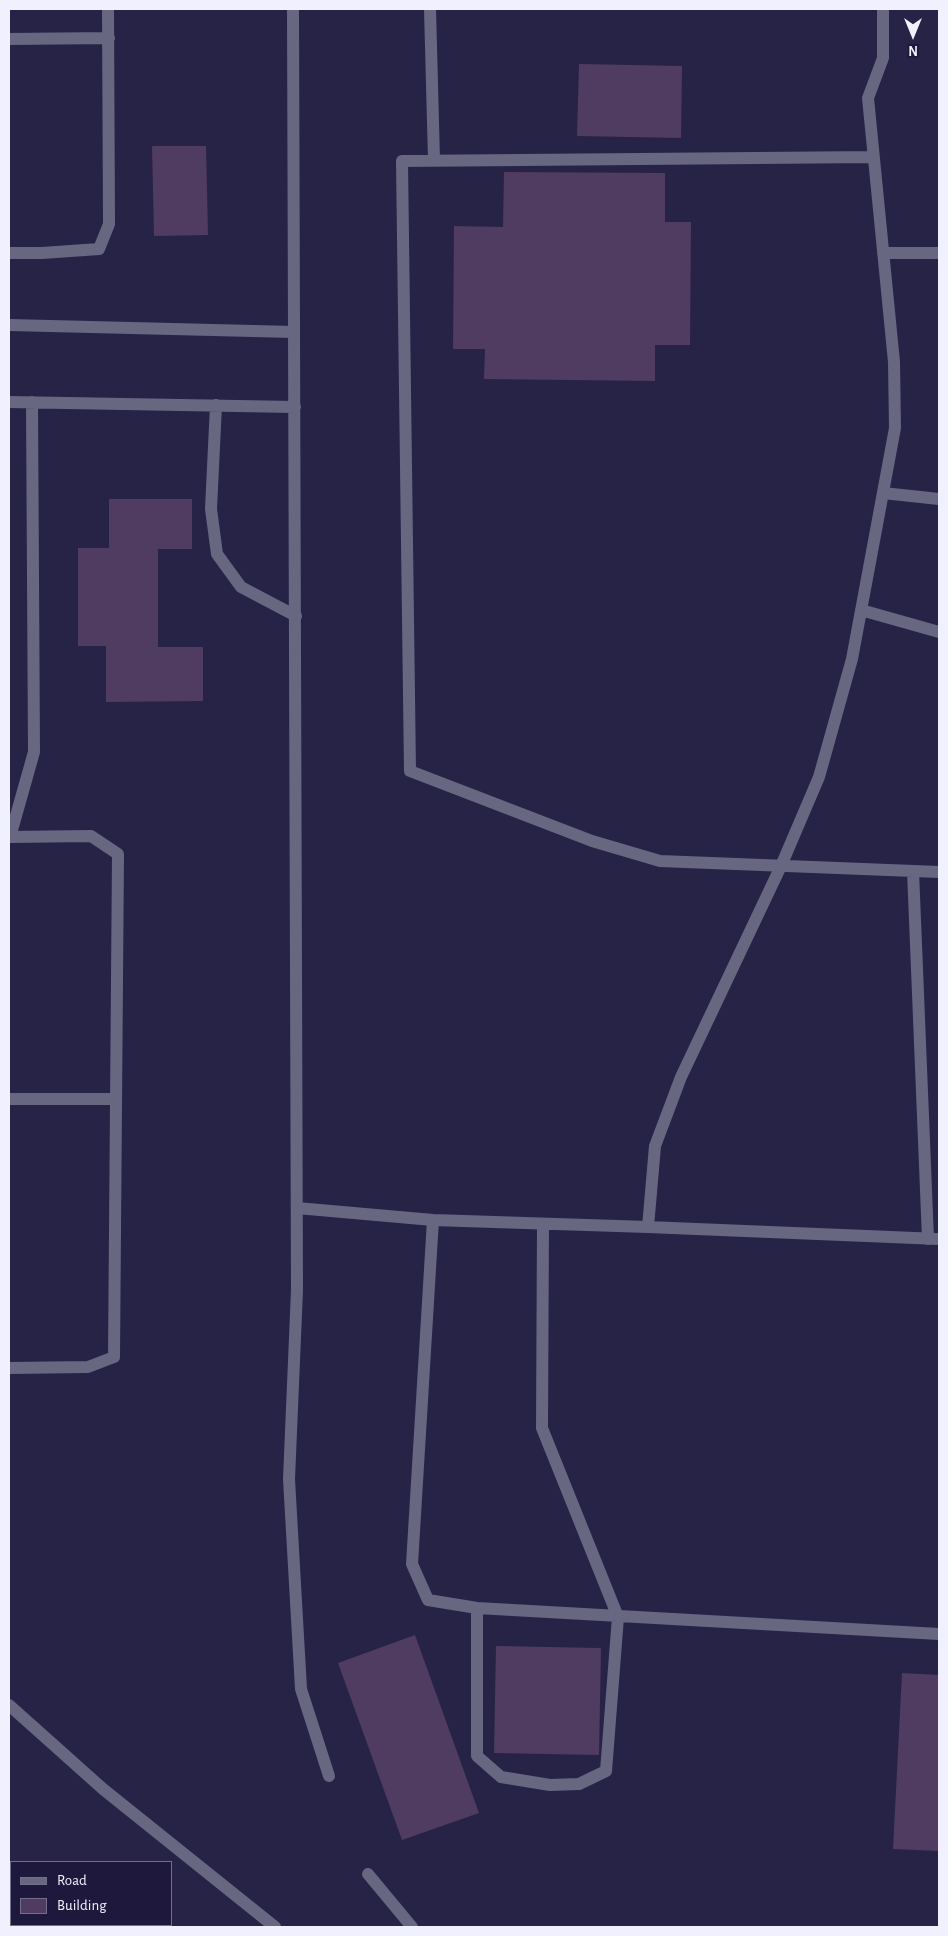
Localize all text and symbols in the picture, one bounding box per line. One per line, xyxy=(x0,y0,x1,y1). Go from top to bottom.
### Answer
north arrow xyxy=(888,10,938,60)
text: N xyxy=(908,43,918,57)
legend xyxy=(10,1861,172,1926)
text: Road xyxy=(57,1873,87,1888)
text: Building xyxy=(57,1898,107,1913)

